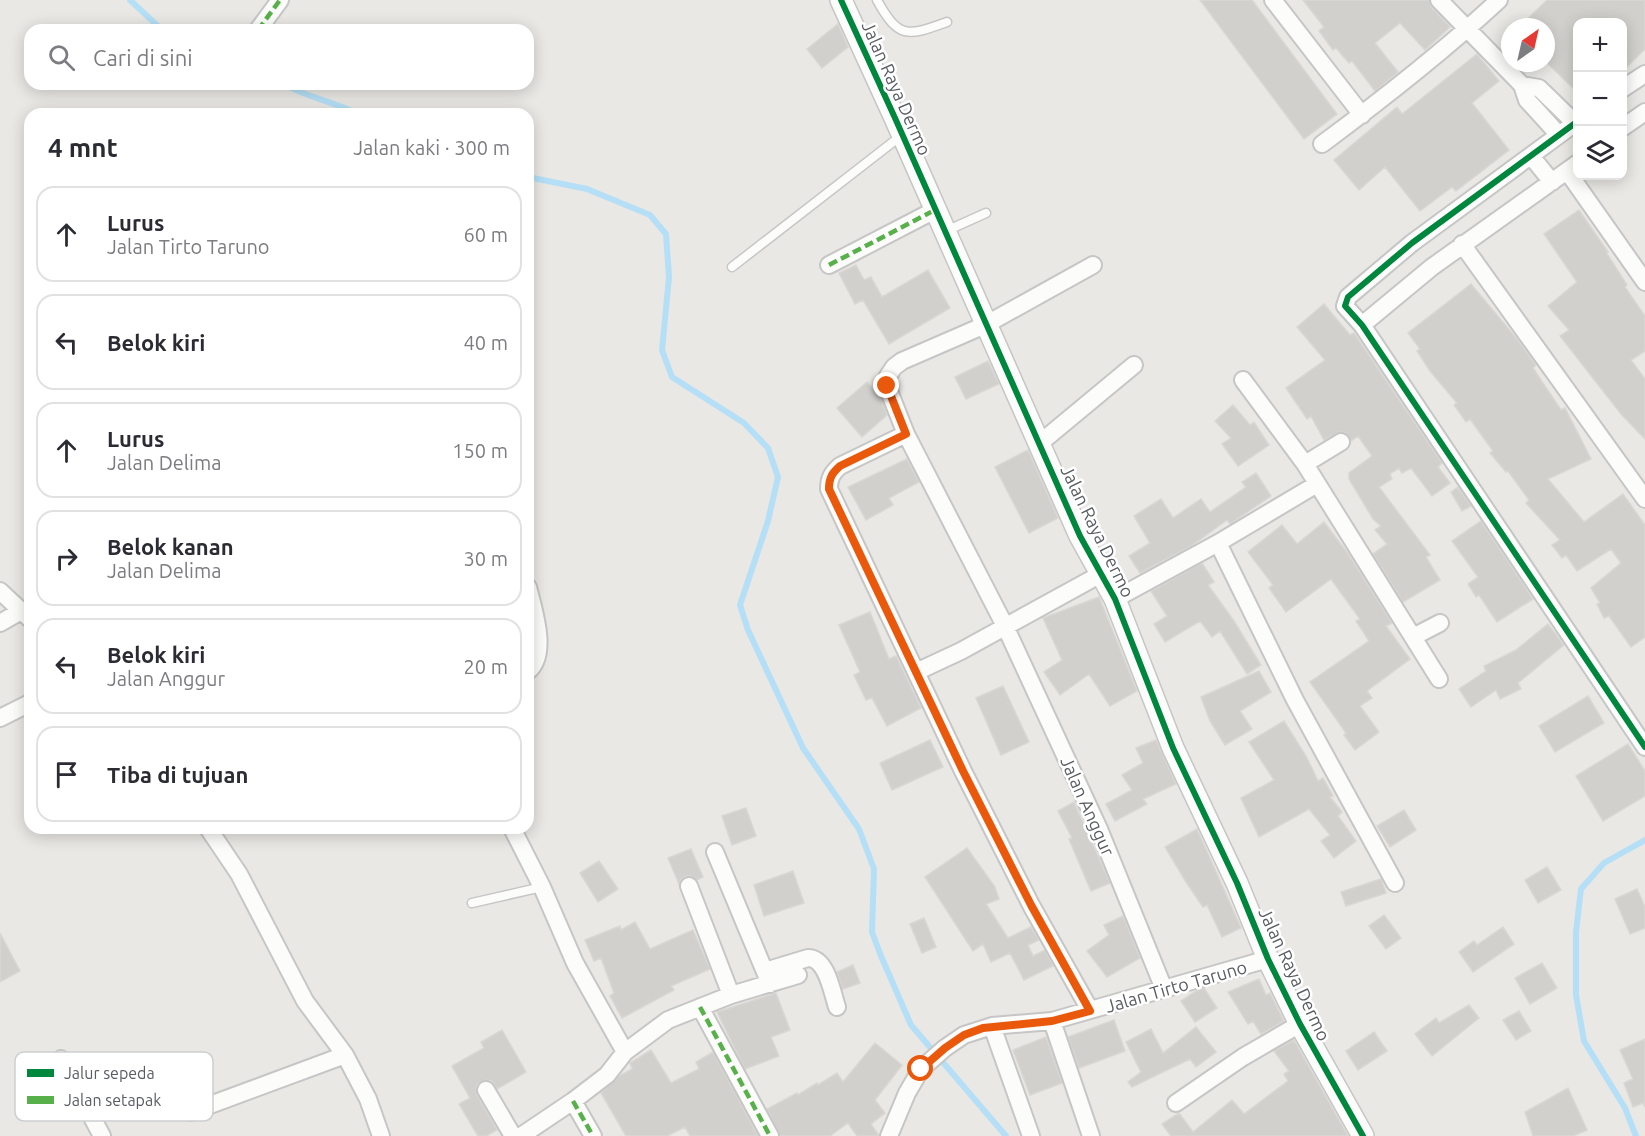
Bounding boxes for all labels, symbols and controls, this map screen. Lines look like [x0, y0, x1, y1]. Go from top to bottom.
street label: Jalan Raya Dermo [858, 18, 936, 158]
north arrow [1501, 18, 1555, 72]
map controls [1573, 18, 1627, 180]
button: + [1573, 18, 1627, 72]
search box [24, 24, 534, 90]
icon: search [45, 41, 78, 74]
text: Cari di sini [93, 45, 193, 70]
button: − [1573, 72, 1627, 126]
button: layers [1573, 126, 1627, 180]
text: 4 mnt [48, 133, 118, 162]
text: Jalan kaki · 300 m [353, 136, 510, 159]
text: Lurus [107, 210, 164, 235]
icon: ahead [50, 218, 83, 251]
text: 60 m [464, 223, 508, 246]
text: Jalan Tirto Taruno [107, 235, 270, 258]
icon: left [50, 326, 83, 359]
text: Belok kiri [107, 330, 205, 355]
text: 40 m [464, 331, 508, 354]
route end [873, 372, 899, 398]
text: Lurus [107, 426, 164, 451]
icon: ahead [50, 434, 83, 467]
text: 150 m [452, 439, 508, 462]
text: Jalan Delima [107, 451, 221, 474]
street label: Jalan Raya Dermo [1057, 462, 1139, 600]
text: Belok kanan [107, 534, 234, 559]
icon: right [50, 542, 83, 575]
text: 30 m [464, 547, 508, 570]
text: Jalan Delima [107, 559, 221, 582]
text: Belok kiri [107, 642, 205, 667]
icon: left [50, 650, 83, 683]
text: 20 m [464, 655, 508, 678]
text: Jalan Anggur [107, 667, 225, 690]
street label: Jalan Anggur [1057, 753, 1119, 859]
icon: arrive [50, 758, 83, 791]
text: Tiba di tujuan [107, 762, 248, 787]
street label: Jalan Raya Dermo [1255, 904, 1335, 1044]
street label: Jalan Tirto Taruno [1103, 956, 1249, 1016]
legend [15, 1052, 213, 1121]
route start [907, 1055, 933, 1081]
text: Jalur sepeda [64, 1064, 155, 1082]
text: Jalan setapak [64, 1091, 161, 1109]

